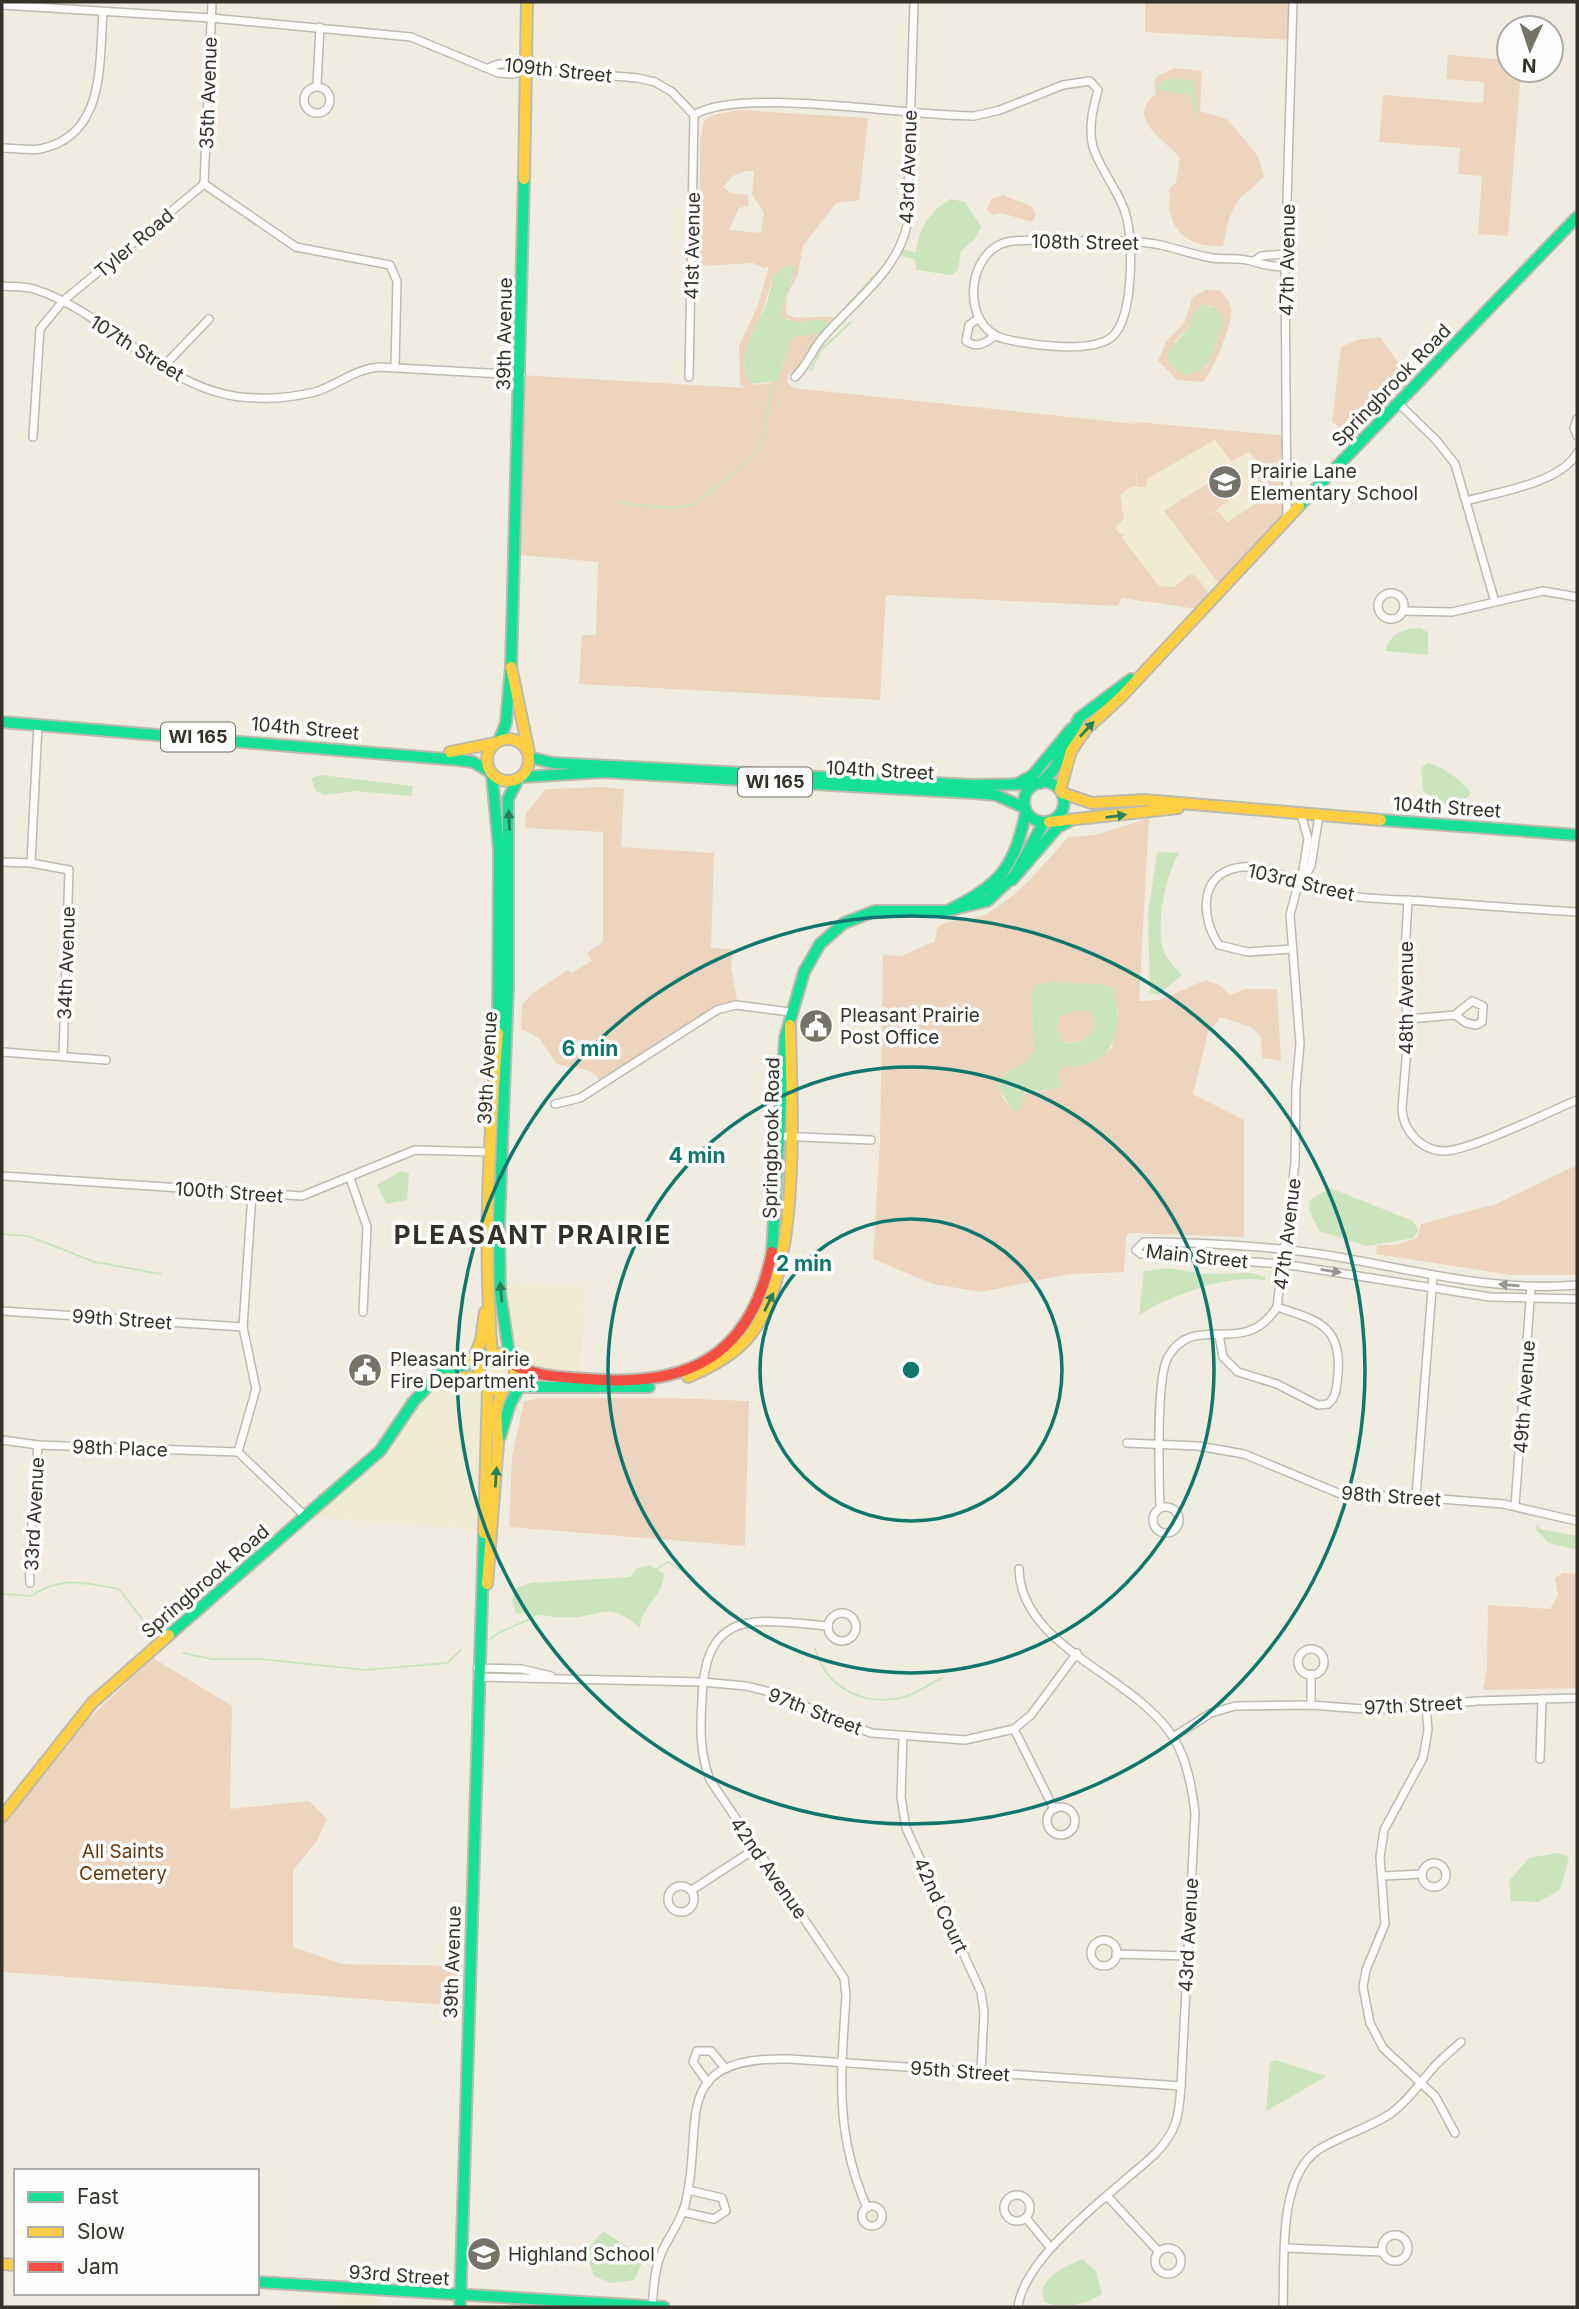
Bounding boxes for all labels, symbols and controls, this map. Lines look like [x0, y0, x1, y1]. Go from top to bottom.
north arrow [1495, 14, 1565, 84]
street label: 35th Avenue [195, 36, 222, 150]
street label: 109th Street [503, 53, 613, 88]
text: N [1521, 54, 1537, 77]
street label: 43rd Avenue [895, 109, 922, 225]
street label: 41st Avenue [680, 192, 705, 300]
street label: Tyler Road [90, 204, 178, 283]
street label: 47th Avenue [1275, 204, 1300, 316]
street label: 108th Street [1031, 230, 1139, 255]
street label: 39th Avenue [492, 277, 517, 391]
street label: 107th Street [85, 310, 188, 386]
street label: Springbrook Road [1327, 319, 1456, 451]
place label: Prairie Lane Elementary School [1250, 460, 1418, 505]
school or university icon: Prairie Lane Elementary School [1206, 463, 1244, 501]
street label: 104th Street [250, 712, 360, 745]
one-way arrow [1079, 720, 1095, 738]
road number: WI 165 [161, 722, 235, 752]
street label: 104th Street [825, 756, 935, 785]
road number: WI 165 [738, 768, 812, 796]
street label: 104th Street [1392, 792, 1502, 823]
one-way arrow [504, 809, 515, 831]
one-way arrow [1106, 810, 1128, 821]
street label: 103rd Street [1245, 859, 1357, 906]
street label: 34th Avenue [53, 906, 80, 1020]
street label: 48th Avenue [1395, 941, 1418, 1055]
place label: Pleasant Prairie Post Office [840, 1004, 980, 1049]
public building icon: Pleasant Prairie Post Office [797, 1007, 835, 1045]
street label: 39th Avenue [473, 1011, 502, 1125]
text: 6 min [562, 1036, 618, 1061]
street label: Springbrook Road [759, 1057, 784, 1219]
text: 4 min [668, 1143, 726, 1168]
street label: 100th Street [174, 1177, 284, 1208]
street label: 47th Avenue [1269, 1177, 1306, 1291]
district label: PLEASANT PRAIRIE [394, 1219, 672, 1250]
street label: Main Street [1145, 1240, 1249, 1273]
text: 2 min [776, 1251, 832, 1276]
one-way arrow [1320, 1266, 1342, 1277]
one-way arrow [1498, 1279, 1520, 1290]
one-way arrow [495, 1281, 506, 1303]
one-way arrow [764, 1292, 775, 1312]
street label: 99th Street [71, 1305, 173, 1334]
street label: 49th Avenue [1509, 1339, 1540, 1455]
place label: Pleasant Prairie Fire Department [390, 1348, 535, 1393]
public building icon: Pleasant Prairie Fire Department [346, 1351, 384, 1389]
centre of rings [899, 1358, 923, 1382]
street label: 98th Place [72, 1435, 168, 1462]
street label: 33rd Avenue [20, 1456, 49, 1572]
one-way arrow [491, 1466, 502, 1488]
street label: 98th Street [1340, 1482, 1442, 1511]
street label: Springbrook Road [137, 1520, 274, 1643]
street label: 97th Street [765, 1683, 865, 1740]
street label: 97th Street [1363, 1691, 1463, 1720]
street label: 42nd Avenue [725, 1813, 812, 1924]
park label: All Saints Cemetery [79, 1840, 167, 1885]
street label: 42nd Court [909, 1854, 973, 1956]
street label: 43rd Avenue [1174, 1877, 1203, 1993]
street label: 39th Avenue [439, 1905, 466, 2019]
street label: 95th Street [909, 2057, 1011, 2086]
legend [14, 2169, 259, 2295]
text: Fast [77, 2184, 119, 2209]
text: Slow [77, 2219, 125, 2244]
school or university icon: Highland School [465, 2235, 503, 2273]
place label: Highland School [508, 2243, 655, 2266]
text: Jam [77, 2254, 119, 2279]
street label: 93rd Street [348, 2261, 450, 2290]

